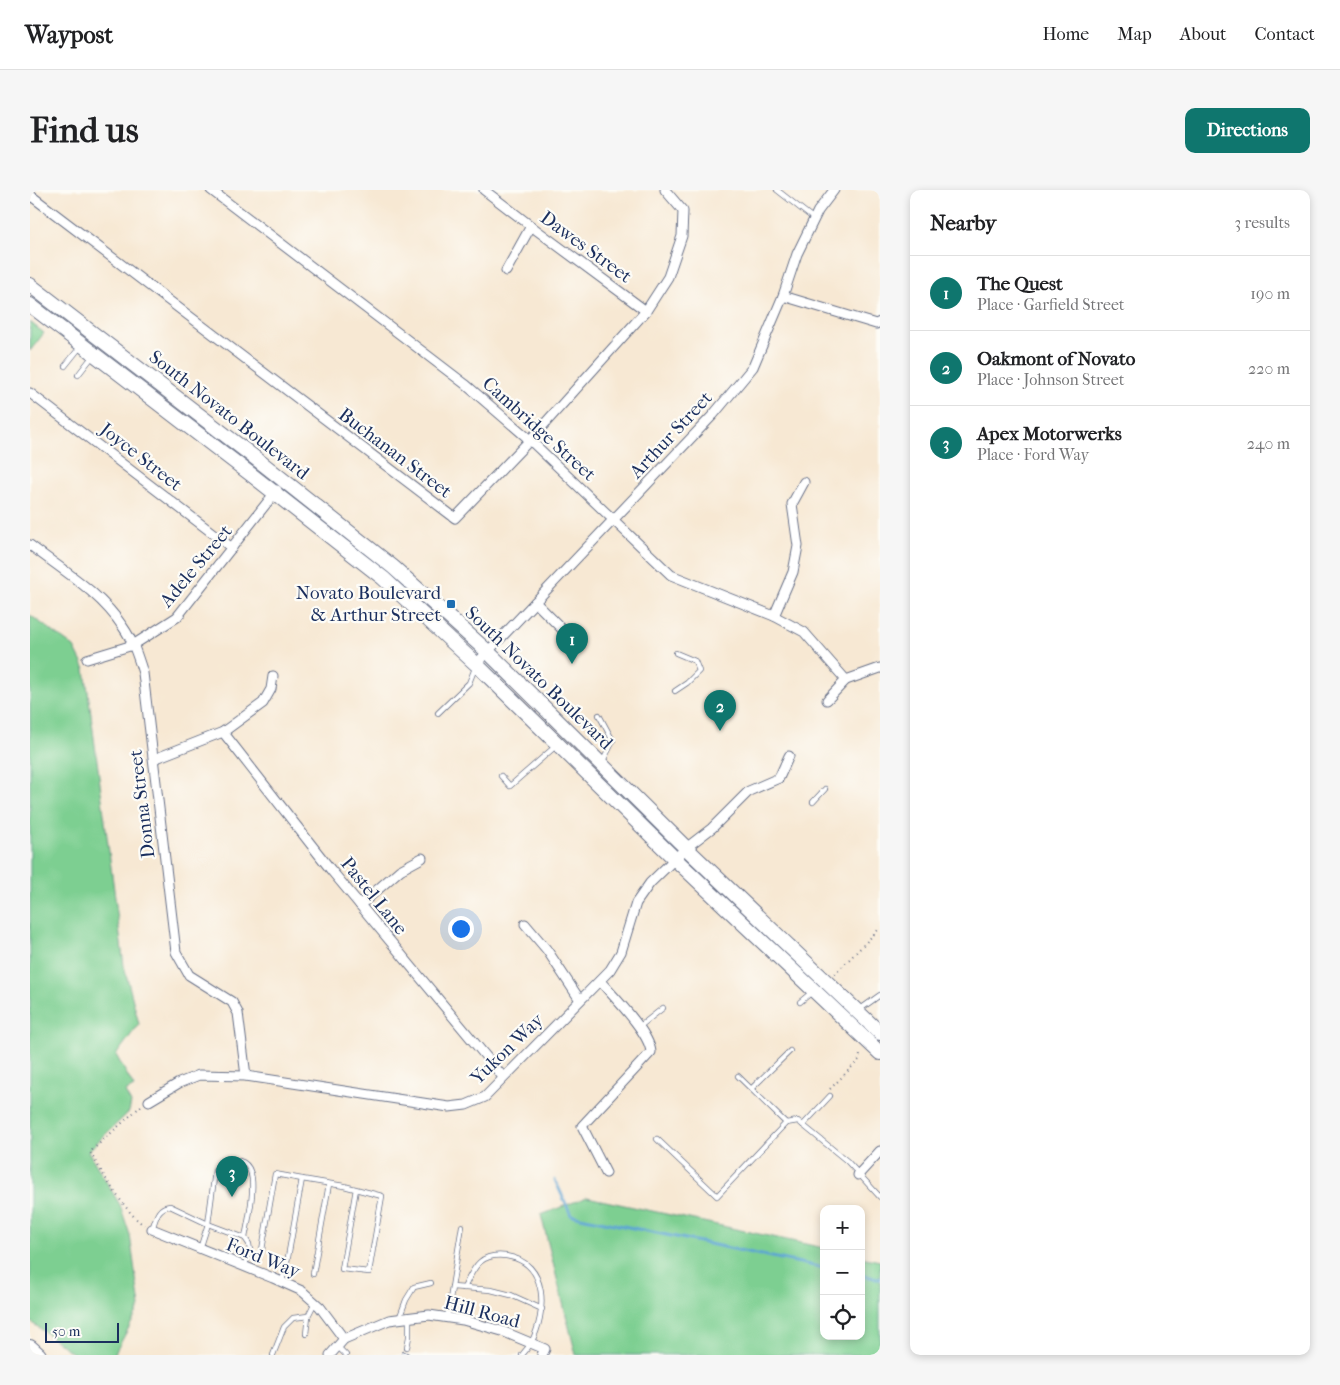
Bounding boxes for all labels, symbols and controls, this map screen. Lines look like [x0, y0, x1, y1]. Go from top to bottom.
text: Waypost [25, 21, 113, 49]
text: Home [1042, 24, 1089, 45]
text: Map [1117, 24, 1152, 45]
text: About [1180, 24, 1226, 45]
text: Contact [1254, 24, 1315, 45]
button: Directions [1185, 108, 1310, 153]
text: Find us [30, 110, 139, 151]
street label: Dawes Street [536, 207, 636, 288]
text: Nearby [930, 211, 996, 235]
text: 3 results [1234, 213, 1290, 232]
text: The Quest [977, 273, 1063, 295]
text: 1 [943, 284, 949, 303]
text: 190 m [1250, 284, 1290, 303]
text: Place · Garfield Street [977, 295, 1125, 314]
street label: South Novato Boulevard [145, 346, 314, 485]
text: Oakmont of Novato [977, 348, 1135, 370]
text: 2 [942, 359, 950, 378]
text: 220 m [1248, 359, 1290, 378]
text: Place · Johnson Street [977, 370, 1124, 389]
street label: Cambridge Street [478, 372, 600, 486]
street label: Arthur Street [625, 387, 717, 484]
street label: Buchanan Street [334, 403, 456, 503]
street label: Joyce Street [94, 417, 186, 496]
text: Apex Motorwerks [977, 423, 1122, 445]
text: 3 [943, 434, 949, 453]
text: 240 m [1247, 434, 1290, 453]
text: Place · Ford Way [977, 445, 1089, 464]
street label: Adele Street [155, 520, 237, 612]
place label: Novato Boulevard & Arthur Street [296, 582, 442, 626]
marker: Novato Boulevard & Arthur Street [445, 598, 457, 610]
street label: South Novato Boulevard [461, 602, 618, 755]
pin: 1 [556, 623, 588, 664]
pin: 2 [704, 690, 736, 731]
street label: Donna Street [124, 748, 160, 859]
street label: Pastel Lane [336, 853, 412, 939]
your location [448, 916, 474, 942]
street label: Yukon Way [465, 1008, 549, 1090]
pin: 3 [216, 1156, 248, 1197]
map controls [820, 1205, 865, 1340]
button: + [820, 1205, 865, 1250]
street label: Ford Way [223, 1233, 304, 1283]
button: − [820, 1250, 865, 1295]
street label: Hill Road [442, 1291, 523, 1333]
button: locate [820, 1295, 865, 1340]
scale bar [45, 1320, 119, 1343]
text: 50 m [52, 1323, 80, 1340]

